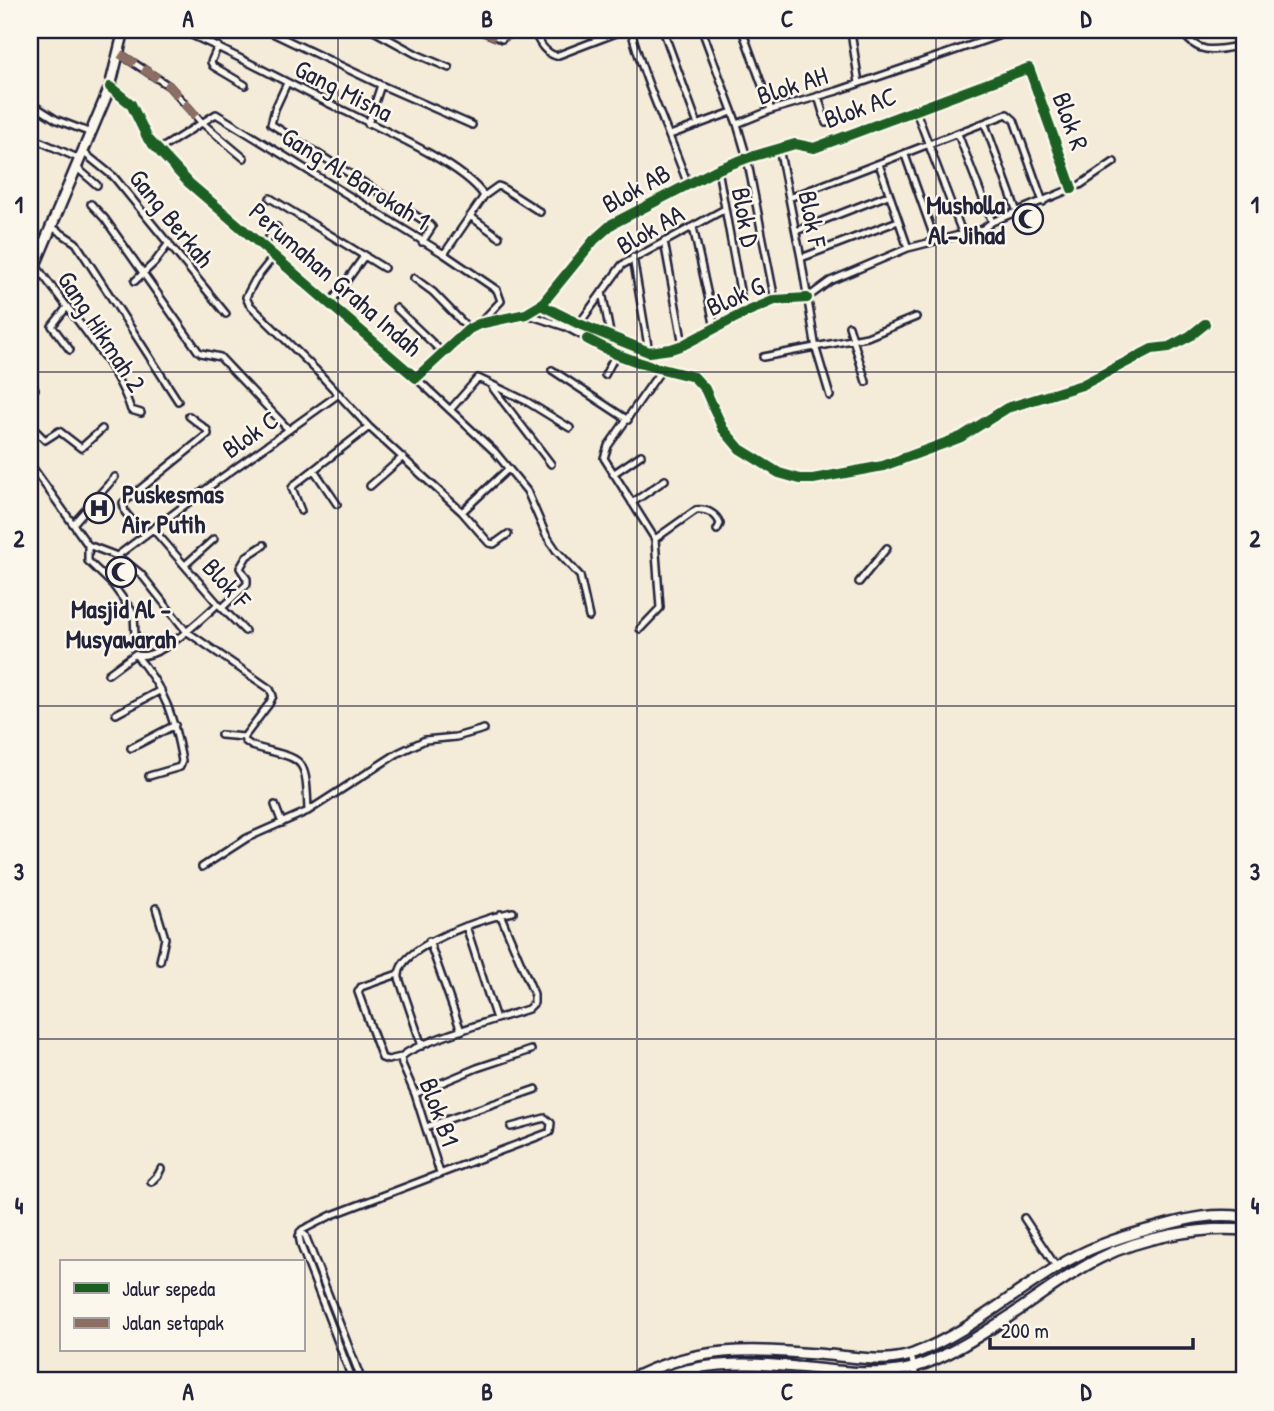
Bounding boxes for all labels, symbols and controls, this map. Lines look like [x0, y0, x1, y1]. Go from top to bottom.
text: A [182, 3, 194, 34]
text: B [481, 3, 493, 34]
text: C [781, 3, 793, 34]
text: D [1081, 3, 1093, 34]
street label: Gang Misna [289, 51, 399, 129]
street label: Blok AH [752, 57, 832, 113]
street label: Blok AC [819, 78, 901, 136]
street label: Blok R [1044, 87, 1098, 155]
street label: Gang Al Barokah 1 [275, 118, 437, 238]
street label: Blok AB [595, 155, 677, 221]
street label: Gang Berkah [121, 161, 223, 275]
street label: Blok D [724, 185, 769, 250]
place label: Musholla Al-Jihad [926, 187, 1006, 252]
street label: Blok F [790, 188, 836, 252]
text: 1 [15, 189, 23, 220]
text: 1 [1251, 189, 1259, 220]
street label: Perumahan Graha Indah [242, 194, 430, 364]
street label: Blok AA [610, 196, 691, 262]
mosque icon: Musholla Al-Jihad [1011, 202, 1045, 236]
street label: Gang Hikmah 2 [50, 264, 154, 398]
street label: Blok G [701, 268, 770, 324]
street label: Blok C [215, 402, 285, 466]
place label: Puskesmas Air Putih [122, 476, 224, 541]
hospital icon: Puskesmas Air Putih [82, 491, 116, 525]
text: 2 [14, 523, 25, 554]
text: 2 [1250, 523, 1261, 554]
street label: Blok F [195, 550, 260, 617]
mosque icon: Masjid Al - Musyawarah [104, 555, 138, 589]
place label: Masjid Al - Musyawarah [66, 591, 176, 657]
text: 3 [14, 856, 24, 887]
text: 3 [1250, 856, 1260, 887]
street label: Blok B1 [412, 1073, 468, 1151]
text: 4 [15, 1190, 24, 1221]
text: 4 [1251, 1190, 1260, 1221]
legend [60, 1260, 304, 1352]
text: Jalur sepeda [122, 1274, 215, 1303]
scale bar [990, 1306, 1194, 1350]
text: Jalan setapak [122, 1308, 224, 1337]
text: 200 m [1001, 1316, 1049, 1345]
text: A [182, 1376, 194, 1407]
text: B [481, 1376, 493, 1407]
text: C [781, 1376, 793, 1407]
text: D [1081, 1376, 1093, 1407]

